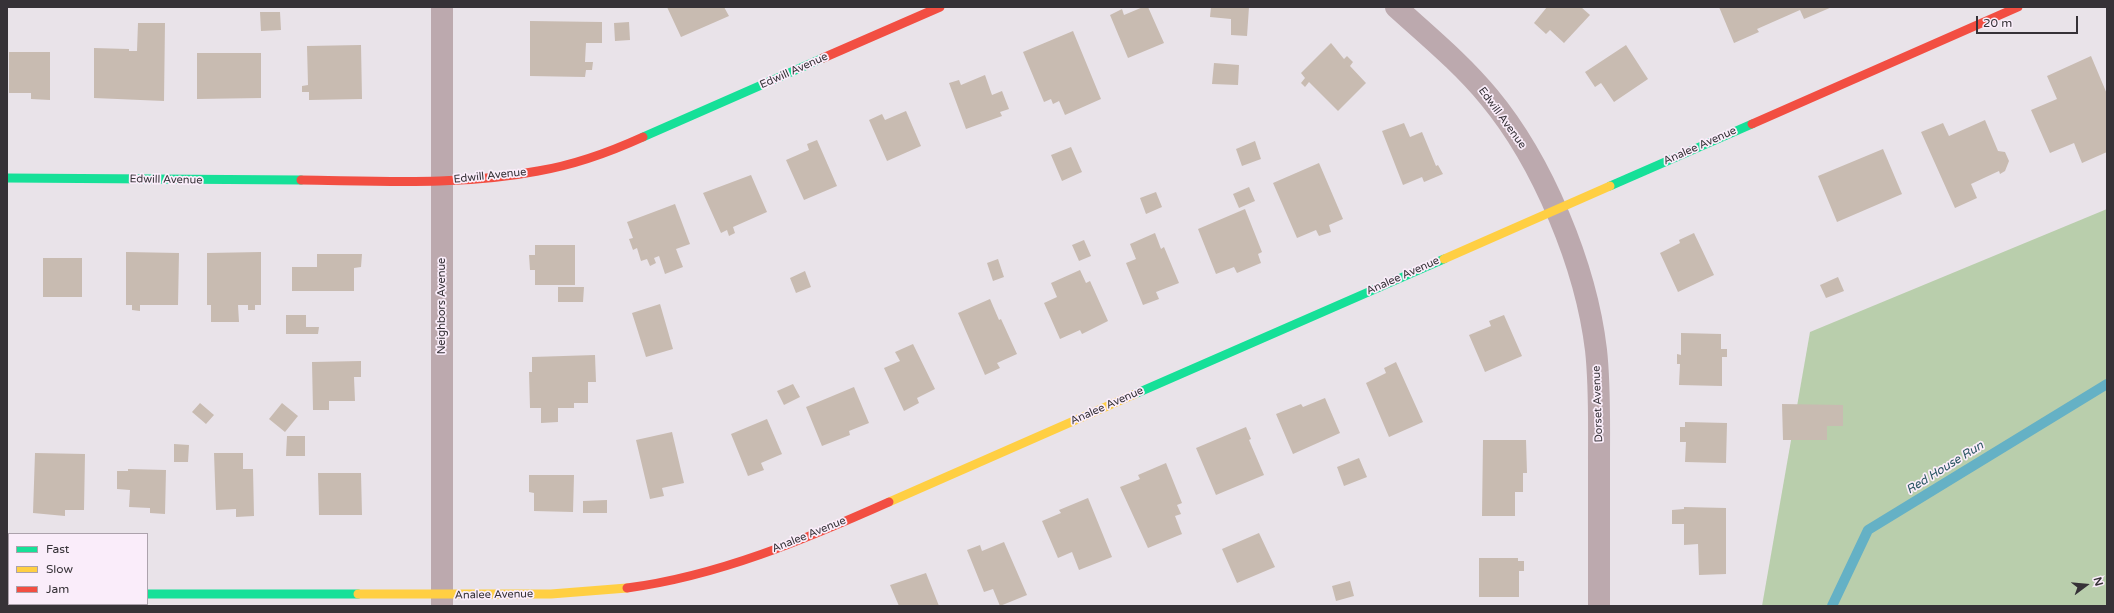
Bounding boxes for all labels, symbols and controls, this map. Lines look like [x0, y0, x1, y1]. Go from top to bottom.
scale bar [1978, 8, 2080, 34]
text: 20 m [1983, 16, 2012, 30]
street label: Edwill Avenue [758, 50, 830, 92]
street label: Edwill Avenue [1475, 85, 1529, 151]
street label: Analee Avenue [1661, 124, 1739, 168]
street label: Edwill Avenue [453, 166, 527, 186]
street label: Edwill Avenue [129, 173, 203, 187]
street label: Analee Avenue [1364, 254, 1442, 298]
street label: Neighbors Avenue [435, 258, 449, 354]
street label: Dorset Avenue [1590, 365, 1606, 443]
street label: Analee Avenue [1068, 384, 1146, 428]
water label: Red House Run [1904, 438, 1986, 498]
street label: Analee Avenue [770, 514, 848, 556]
legend [8, 533, 148, 605]
text: Fast [46, 542, 69, 556]
text: Slow [46, 562, 73, 576]
north arrow [2066, 565, 2106, 605]
text: N [2091, 576, 2105, 588]
text: Jam [46, 582, 69, 596]
street label: Analee Avenue [455, 588, 533, 602]

